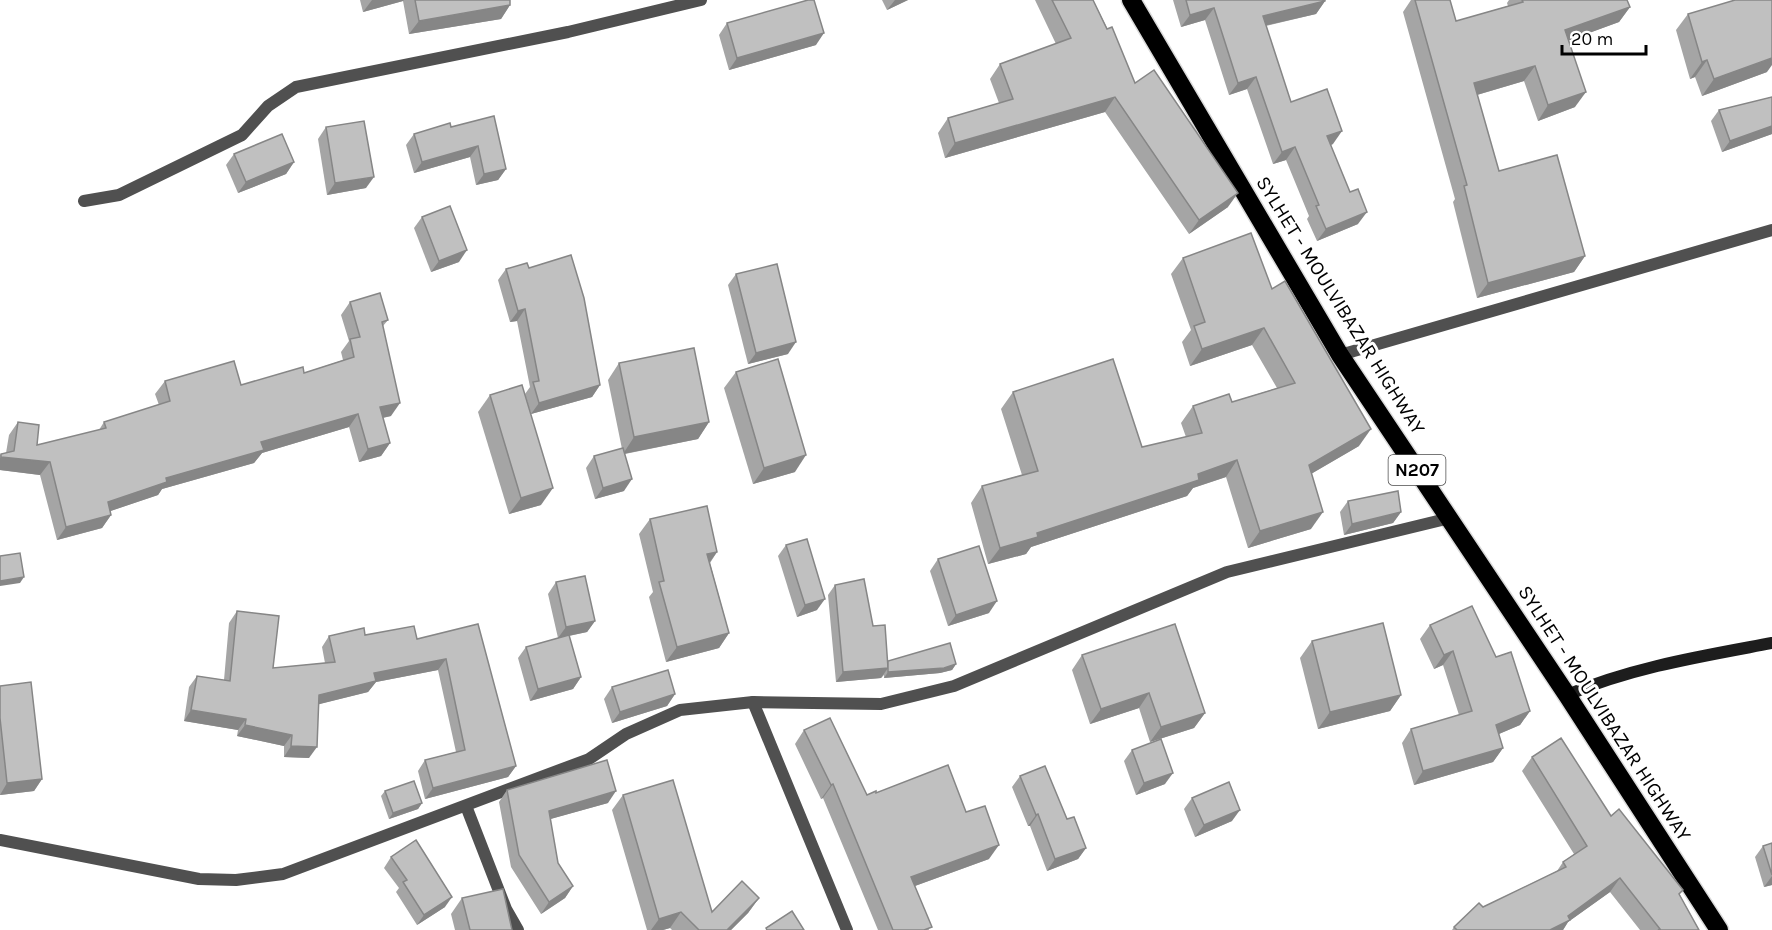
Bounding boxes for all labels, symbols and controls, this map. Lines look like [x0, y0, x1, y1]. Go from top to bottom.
scale bar [1562, 18, 1646, 56]
text: 20 m [1571, 28, 1613, 50]
street label: SYLHET - MOULVIBAZAR HIGHWAY [1251, 172, 1430, 439]
road number: N207 [1388, 455, 1446, 485]
street label: SYLHET - MOULVIBAZAR HIGHWAY [1513, 581, 1696, 845]

